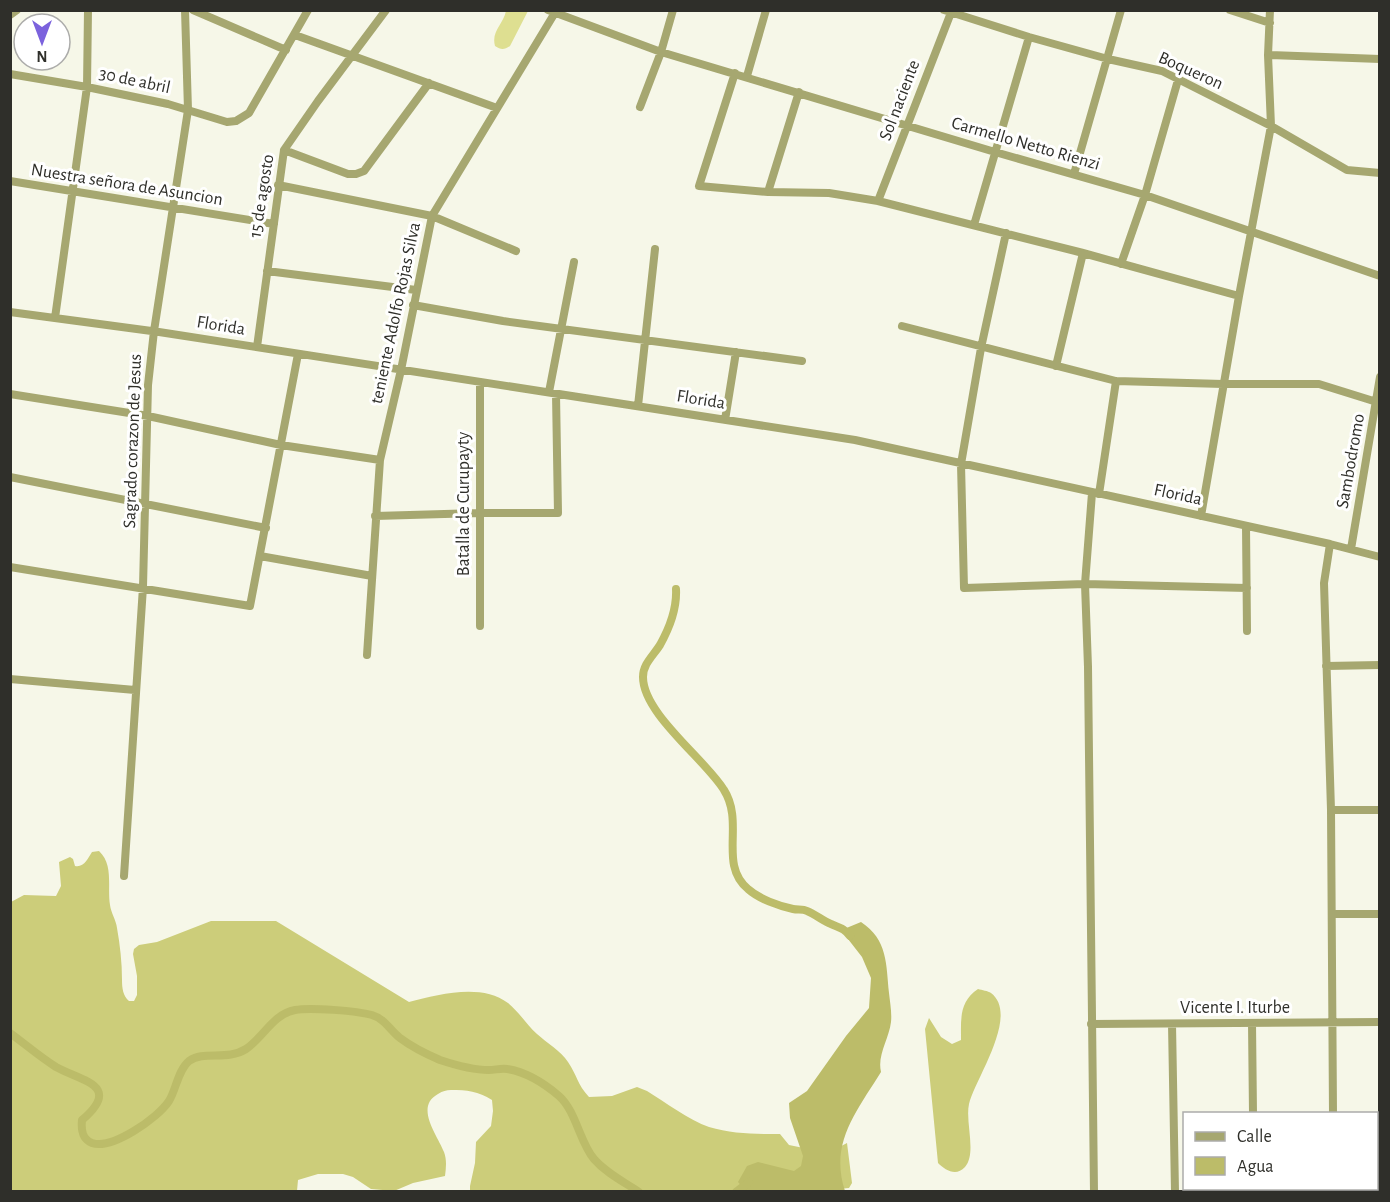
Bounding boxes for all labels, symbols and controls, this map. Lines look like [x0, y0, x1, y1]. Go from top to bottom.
north arrow [12, 12, 72, 72]
text: N [36, 48, 48, 64]
street label: Boqueron [1156, 49, 1226, 93]
street label: Sol naciente [876, 58, 924, 143]
street label: 30 de abril [97, 65, 172, 97]
street label: Carmello Netto Rienzi [949, 114, 1102, 174]
street label: 15 de agosto [247, 153, 277, 239]
street label: Nuestra señora de Asuncion [30, 161, 224, 209]
street label: teniente Adolfo Rojas Silva [368, 221, 424, 406]
street label: Florida [195, 313, 246, 339]
street label: Sagrado corazon de Jesus [121, 354, 145, 529]
street label: Florida [675, 387, 726, 413]
street label: Sambodromo [1334, 412, 1368, 510]
street label: Batalla de Curupayty [455, 432, 473, 576]
street label: Florida [1152, 481, 1203, 509]
street label: Vicente I. Iturbe [1180, 999, 1290, 1017]
legend [1183, 1112, 1378, 1190]
text: Calle [1237, 1128, 1272, 1146]
text: Agua [1237, 1158, 1274, 1176]

